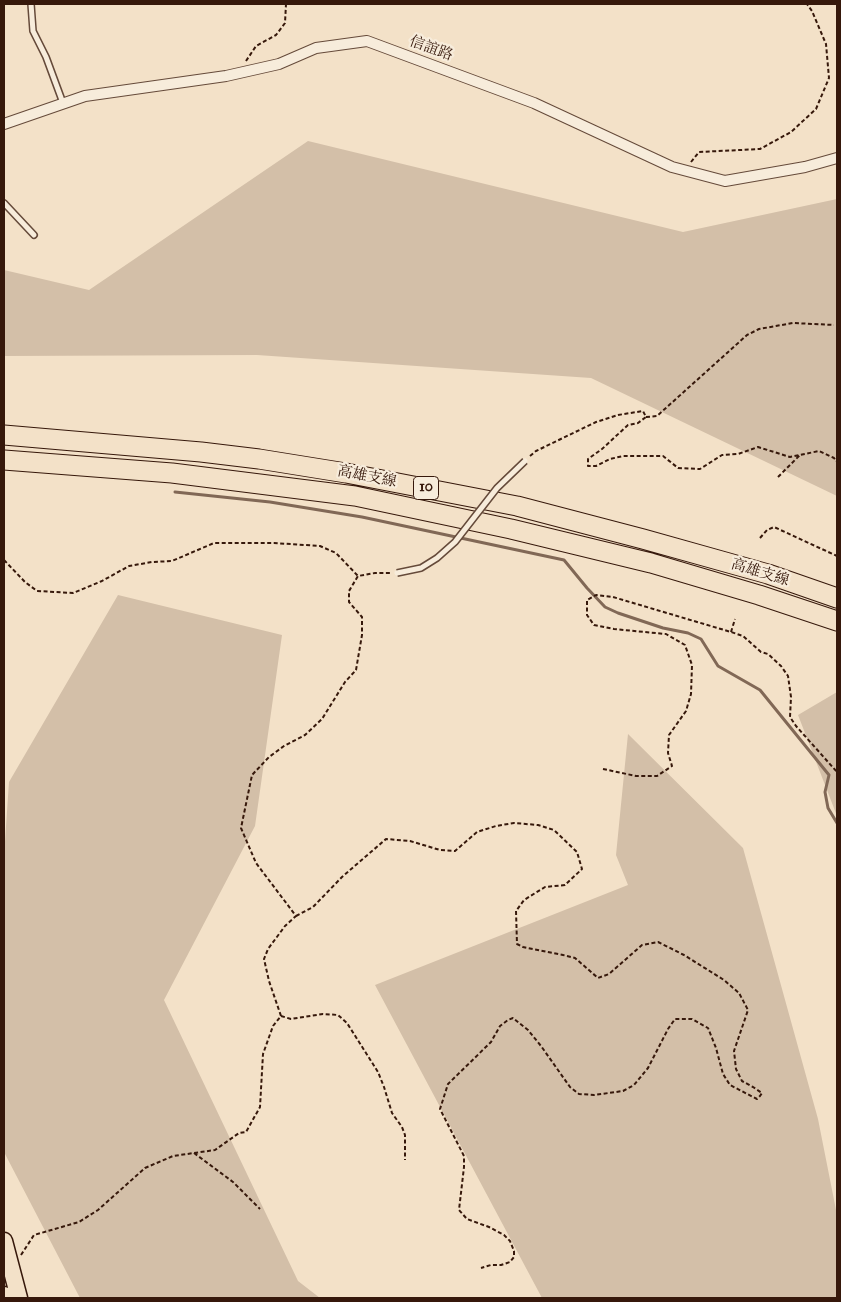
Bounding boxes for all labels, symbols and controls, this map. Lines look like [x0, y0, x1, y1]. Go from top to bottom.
street label: 信誼路 [407, 33, 455, 65]
street label: 高雄支線 [336, 462, 398, 492]
road number: 10 [414, 476, 438, 499]
street label: 高雄支線 [729, 556, 791, 590]

